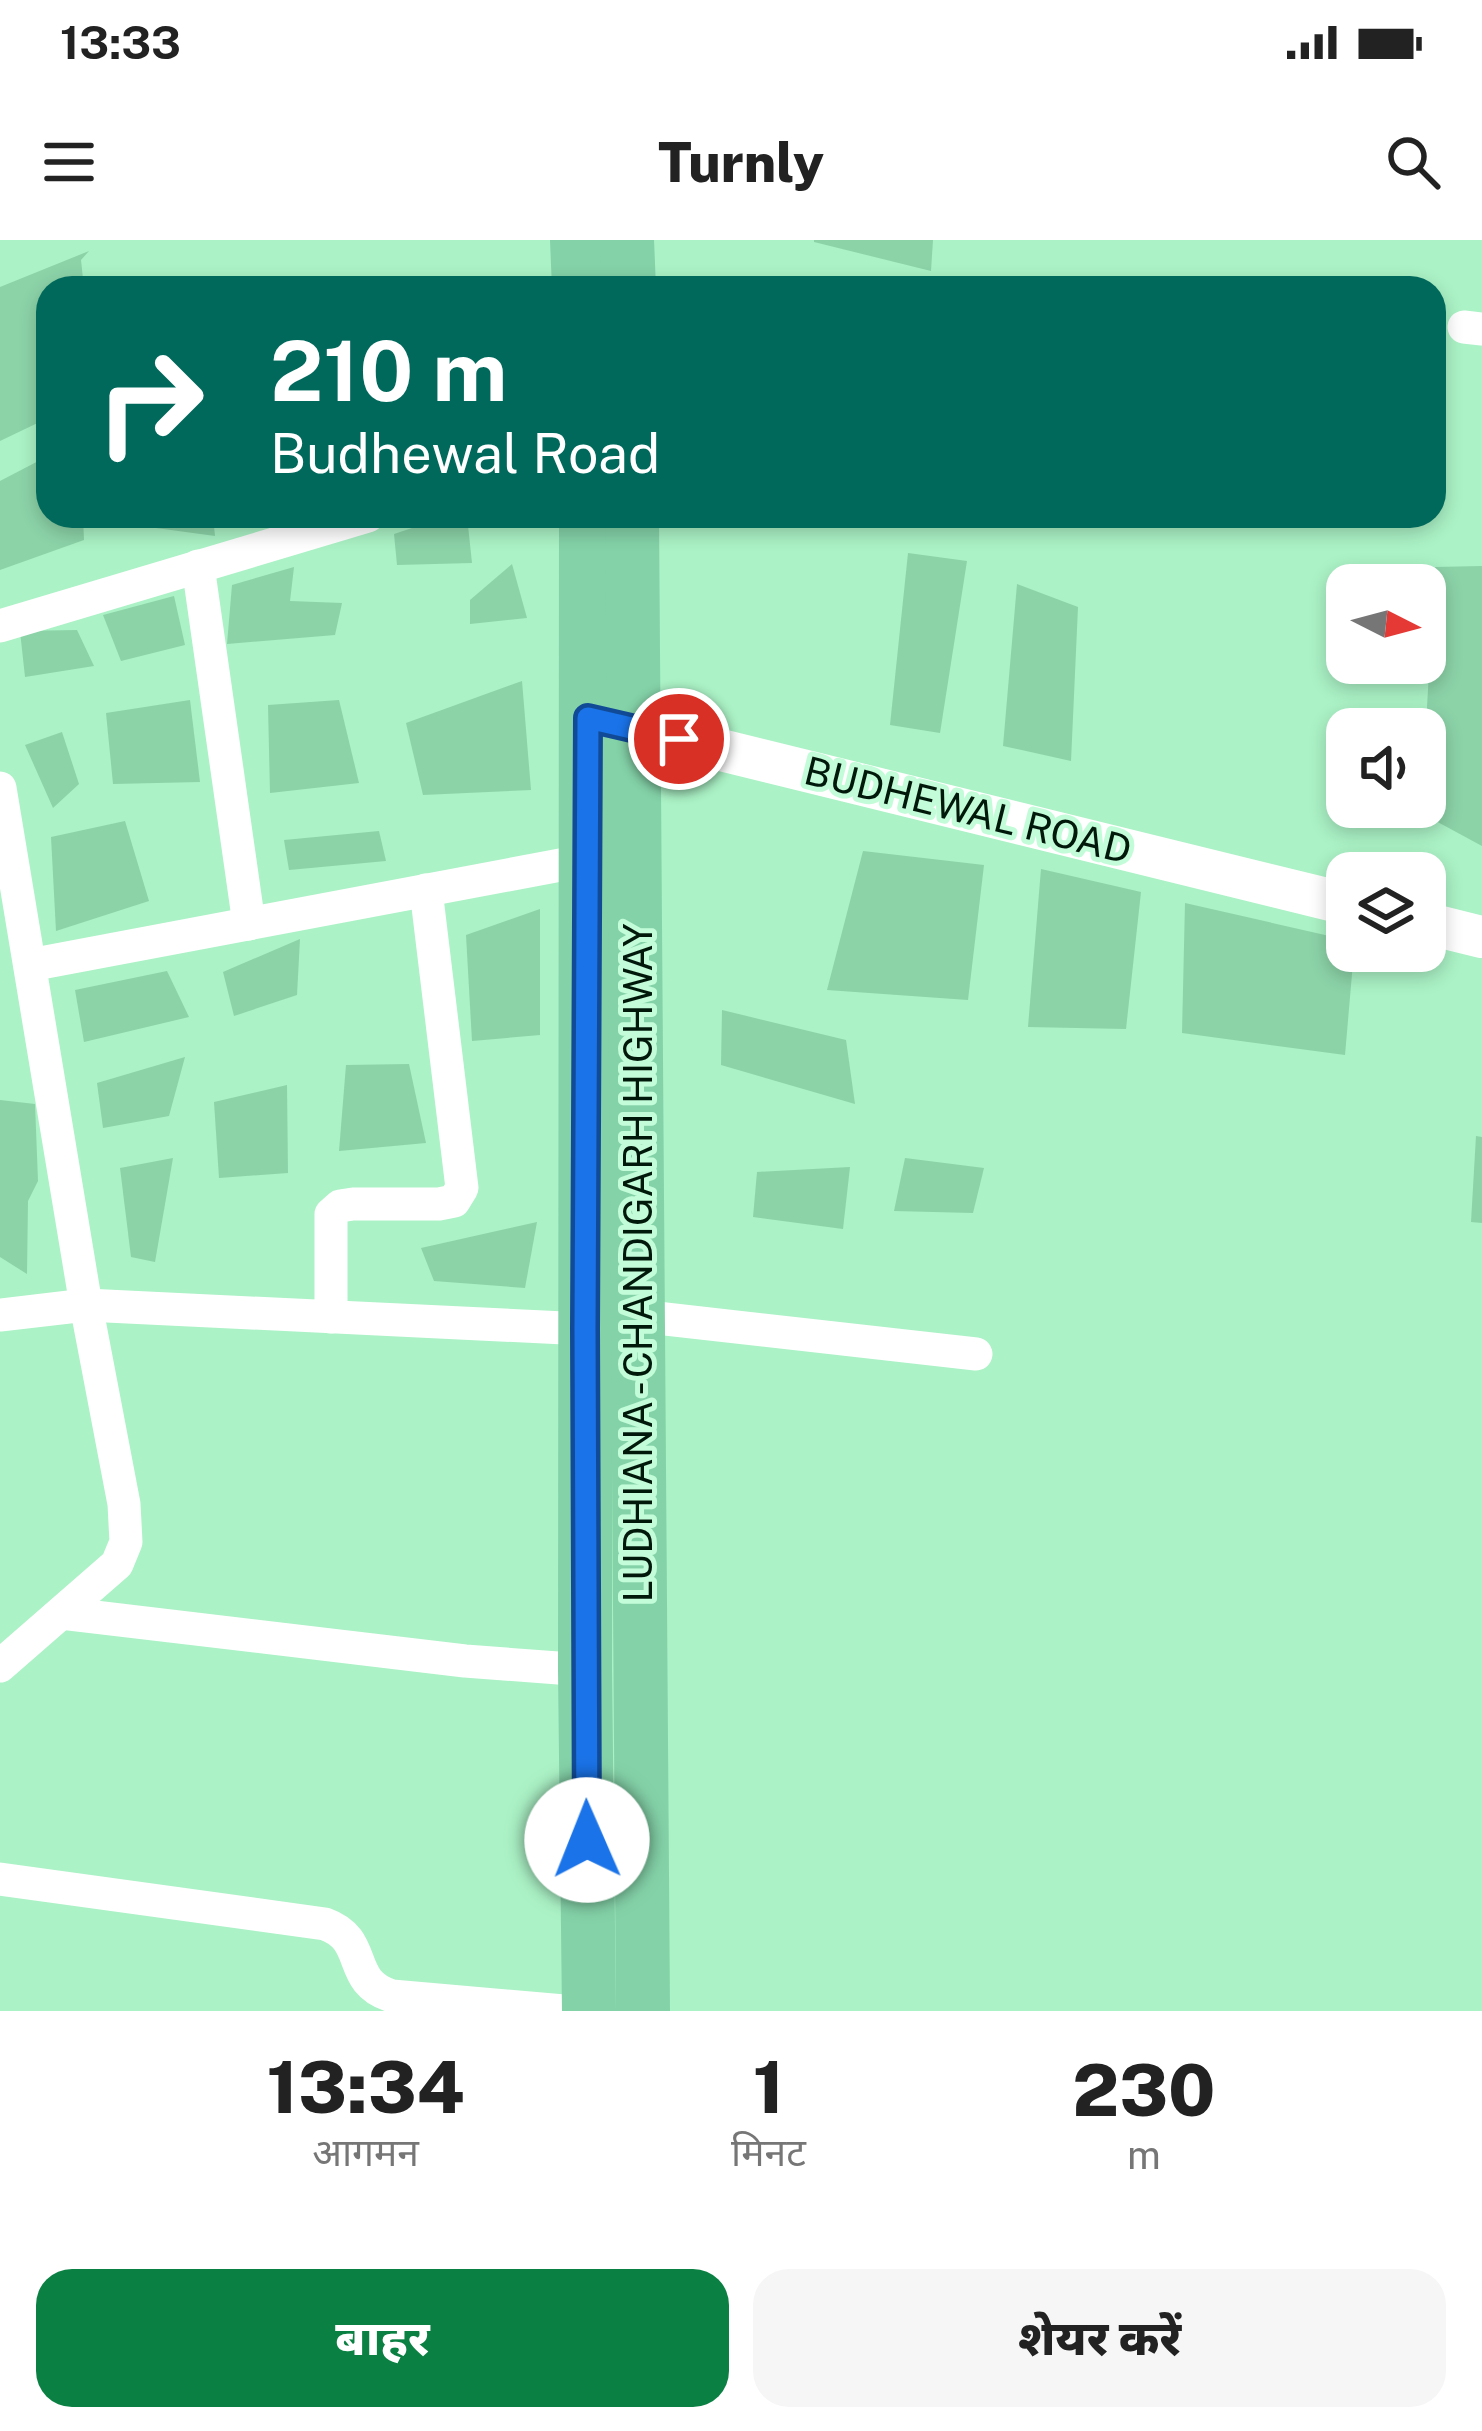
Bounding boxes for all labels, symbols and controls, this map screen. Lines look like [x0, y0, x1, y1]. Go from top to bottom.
text: 13:33 [60, 16, 181, 69]
icon: menu [36, 129, 102, 195]
icon: search [1380, 129, 1446, 195]
text: Turnly [658, 131, 824, 194]
text: 210 m [270, 321, 508, 420]
icon: right [72, 324, 228, 480]
text: Budhewal Road [270, 422, 660, 485]
north arrow [1326, 564, 1446, 684]
map controls [1326, 564, 1446, 972]
pin [628, 688, 730, 790]
icon: arrive [646, 706, 712, 772]
button: sound [1326, 708, 1446, 828]
street label: BUDHEWAL ROAD [800, 747, 1136, 873]
button: layers [1326, 852, 1446, 972]
street label: LUDHIANA - CHANDIGARH HIGHWAY [615, 923, 661, 1603]
position arrow [524, 1777, 650, 1903]
text: 13:34 [266, 2045, 465, 2129]
text: 1 [753, 2045, 784, 2129]
text: 230 [1072, 2048, 1216, 2132]
text: आगमन [312, 2129, 419, 2175]
text: मिनट [731, 2129, 806, 2175]
text: m [1127, 2132, 1161, 2178]
button: बाहर [36, 2269, 729, 2407]
button: शेयर करें [753, 2269, 1446, 2407]

